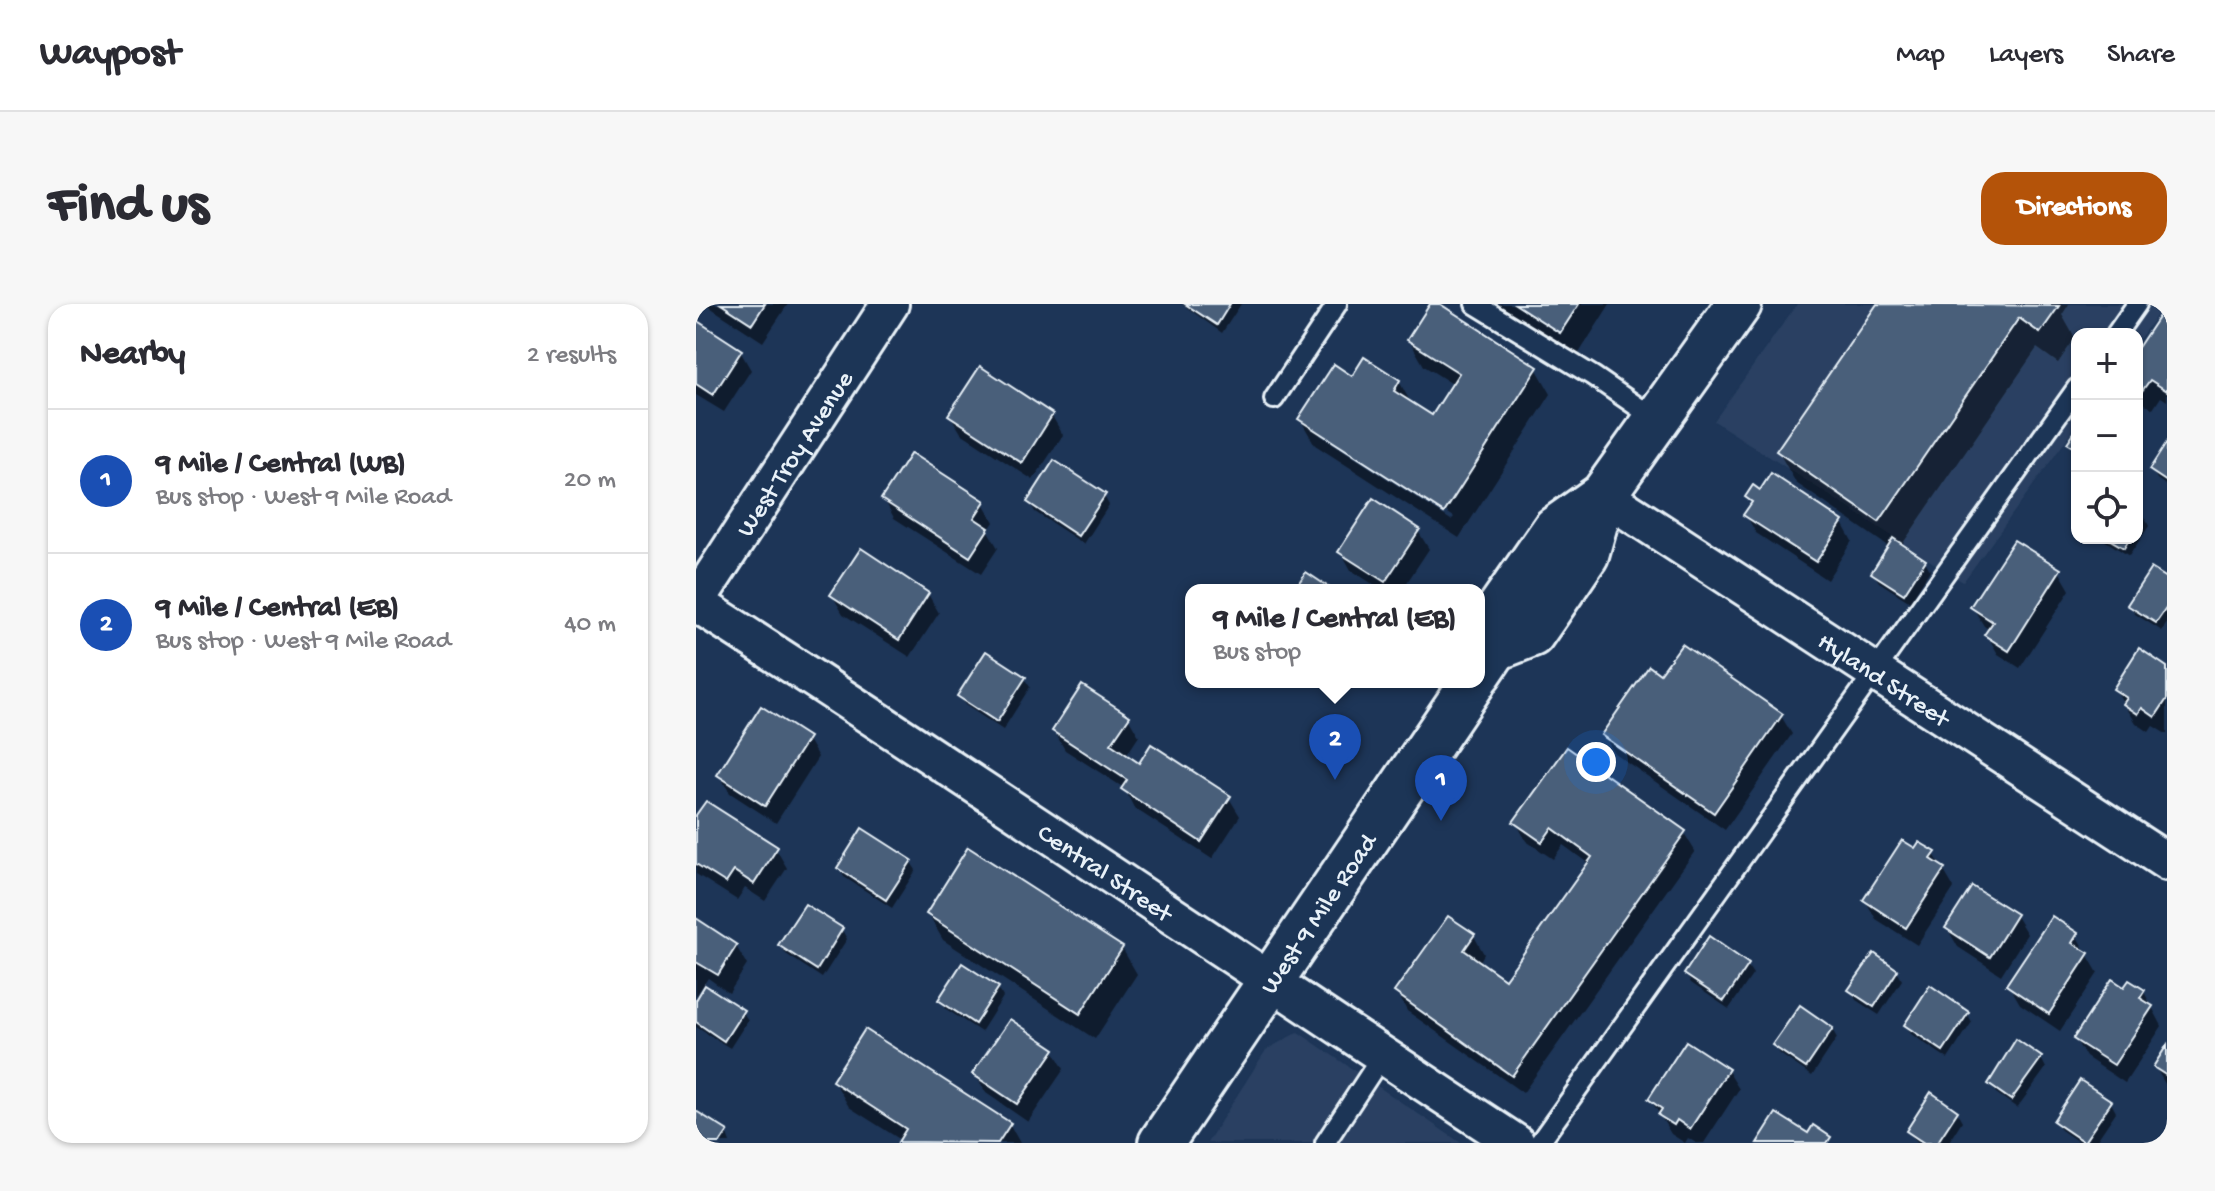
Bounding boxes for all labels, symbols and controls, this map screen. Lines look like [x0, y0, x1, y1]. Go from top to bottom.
text: Waypost [40, 33, 180, 77]
text: Map [1896, 39, 1945, 72]
text: Layers [1989, 39, 2063, 72]
text: Share [2107, 39, 2175, 72]
button: Directions [1981, 172, 2167, 245]
text: Find us [48, 175, 208, 241]
map controls [2071, 328, 2143, 544]
button: + [2071, 328, 2143, 400]
text: Nearby [80, 336, 185, 376]
text: 2 results [527, 341, 616, 372]
street label: West Troy Avenue [732, 366, 863, 544]
button: − [2071, 400, 2143, 472]
text: 9 Mile / Central (WB) [156, 448, 406, 483]
text: 1 [101, 466, 111, 497]
text: 20 m [564, 466, 616, 497]
button: locate [2071, 472, 2143, 544]
text: Bus stop · West 9 Mile Road [156, 483, 451, 514]
popup [1185, 584, 1485, 688]
text: 9 Mile / Central (EB) [156, 592, 399, 627]
text: 9 Mile / Central (EB) [1213, 603, 1457, 638]
text: 2 [100, 610, 112, 641]
text: 40 m [564, 610, 616, 641]
text: Bus stop · West 9 Mile Road [156, 627, 451, 658]
street label: Hyland Street [1810, 628, 1956, 737]
text: Bus stop [1213, 638, 1301, 669]
pin: 2 [1309, 714, 1361, 780]
your location [1576, 742, 1616, 782]
pin: 1 [1415, 755, 1467, 821]
street label: Central Street [1030, 819, 1179, 932]
street label: West 9 Mile Road [1255, 828, 1387, 1001]

